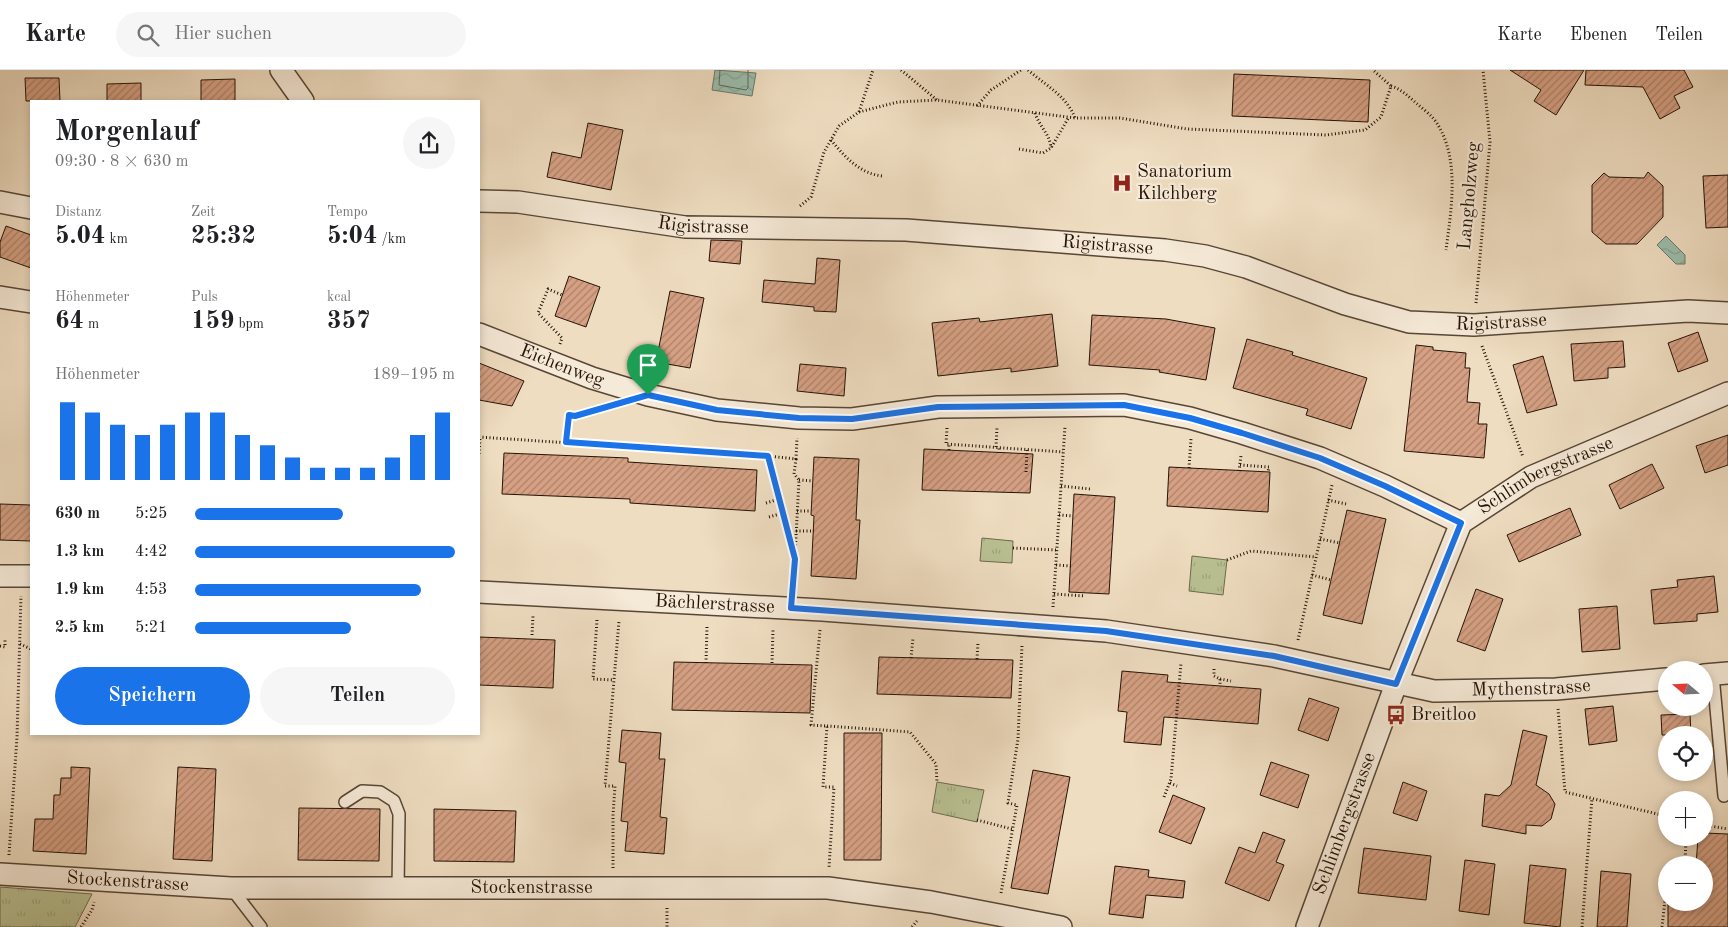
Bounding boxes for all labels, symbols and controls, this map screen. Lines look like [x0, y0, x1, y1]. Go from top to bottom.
search box [116, 12, 466, 57]
icon: search [134, 21, 162, 49]
text: Karte [25, 23, 86, 47]
text: Hier suchen [174, 25, 272, 44]
text: Karte [1497, 26, 1542, 44]
text: Ebenen [1570, 26, 1627, 44]
text: Teilen [1655, 26, 1703, 44]
button: share [403, 117, 455, 169]
text: Morgenlauf [55, 119, 199, 147]
street label: Langholzweg [1456, 140, 1484, 251]
text: 09:30 · 8 × 630 m [55, 154, 188, 170]
place label: Sanatorium Kilchberg [1137, 163, 1232, 204]
hospital icon: Sanatorium Kilchberg [1111, 172, 1133, 194]
text: Distanz [55, 205, 101, 219]
text: Zeit [191, 205, 215, 219]
text: Tempo [327, 205, 368, 219]
street label: Rigistrasse [656, 214, 749, 237]
text: 5.04 [55, 224, 106, 249]
text: 25:32 [191, 224, 256, 249]
text: 5:04 [327, 224, 378, 249]
text: km [106, 232, 128, 246]
text: /km [378, 232, 406, 246]
street label: Rigistrasse [1061, 233, 1154, 259]
text: Höhenmeter [55, 290, 129, 304]
text: Puls [191, 290, 218, 304]
text: kcal [327, 290, 351, 304]
text: 64 [55, 309, 84, 334]
text: 159 [191, 309, 235, 334]
text: 357 [327, 309, 371, 334]
street label: Rigistrasse [1455, 311, 1547, 334]
text: m [84, 317, 99, 331]
text: bpm [235, 317, 264, 331]
street label: Eichenweg [517, 341, 607, 391]
pin [627, 344, 669, 395]
icon: arrive [634, 351, 662, 379]
text: Höhenmeter [55, 367, 140, 383]
text: 189–195 m [372, 367, 455, 383]
street label: Schlimbergstrasse [1475, 433, 1616, 518]
text: 630 m [55, 506, 100, 522]
text: 5:25 [135, 506, 167, 522]
text: 1.3 km [55, 544, 104, 560]
text: 4:42 [135, 544, 167, 560]
text: 1.9 km [55, 582, 104, 598]
text: 4:53 [135, 582, 167, 598]
street label: Bächlerstrasse [654, 592, 775, 617]
text: 2.5 km [55, 620, 104, 636]
text: 5:21 [135, 620, 167, 636]
north arrow [1658, 661, 1712, 716]
map controls [1658, 661, 1713, 911]
button: Speichern [55, 667, 250, 725]
button: Teilen [260, 667, 455, 725]
street label: Mythenstrasse [1471, 676, 1592, 700]
bus stop icon: Breitloo [1385, 704, 1407, 726]
place label: Breitloo [1411, 706, 1476, 725]
button: locate [1658, 726, 1713, 781]
street label: Schlimbergstrasse [1310, 750, 1379, 897]
button: + [1658, 791, 1713, 846]
button: − [1658, 856, 1713, 911]
street label: Stockenstrasse [66, 869, 189, 895]
street label: Stockenstrasse [470, 879, 593, 898]

